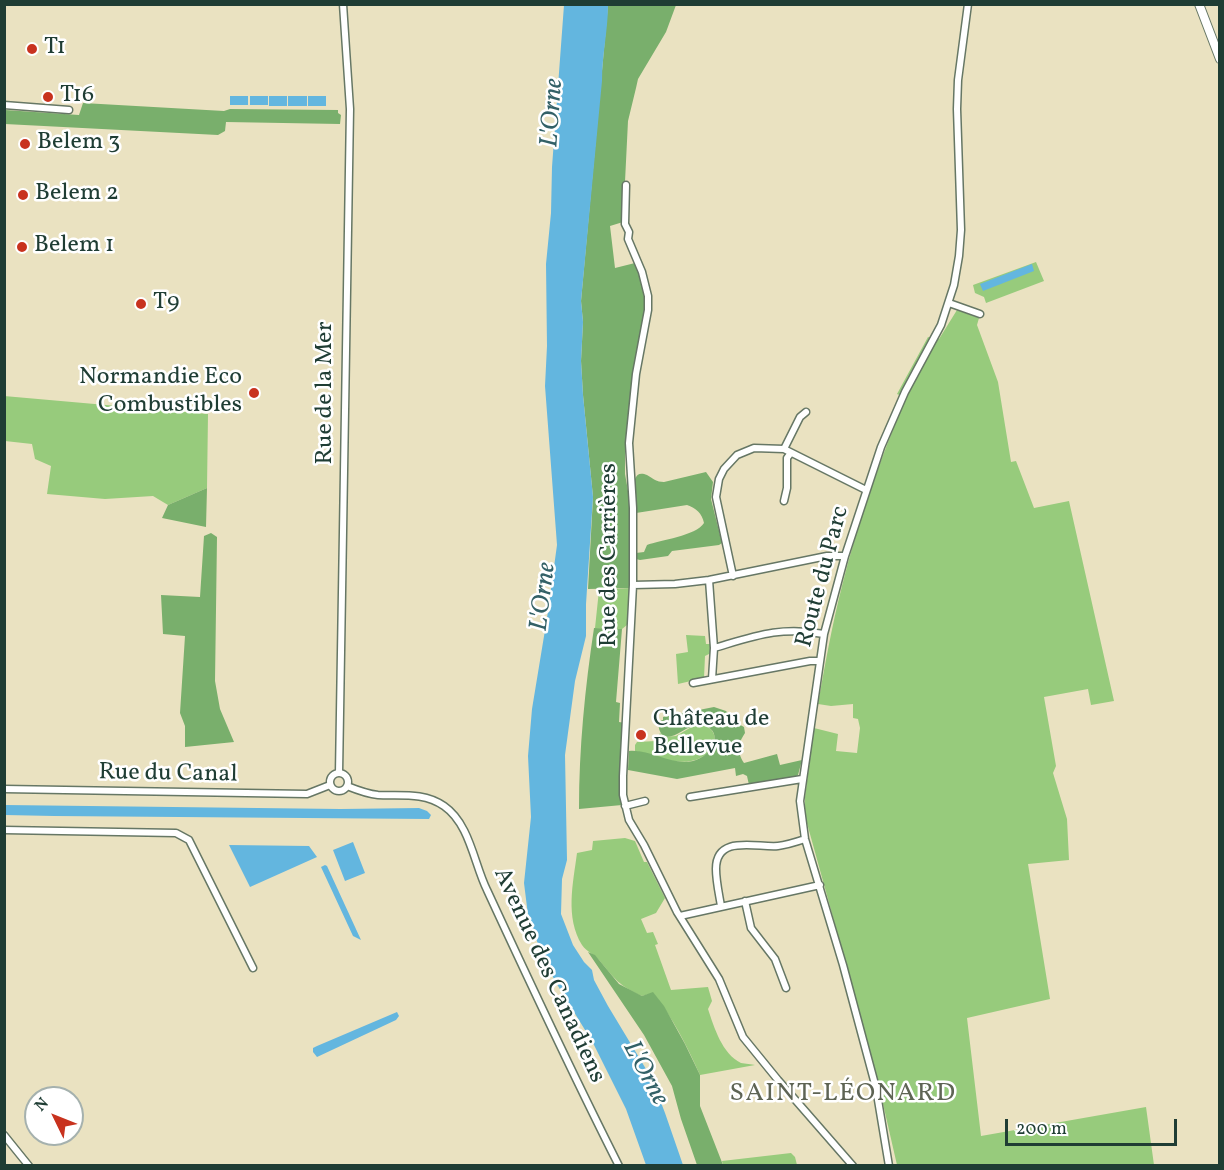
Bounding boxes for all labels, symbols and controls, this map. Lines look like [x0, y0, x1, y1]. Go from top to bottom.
place label: T1 [44, 35, 66, 63]
marker: T1 [25, 42, 39, 56]
water label: L'Orne [536, 78, 572, 148]
place label: T16 [60, 83, 94, 111]
marker: T16 [41, 90, 55, 104]
place label: Belem 3 [37, 130, 120, 158]
marker: Belem 3 [18, 137, 32, 151]
place label: Belem 2 [35, 181, 119, 209]
marker: Belem 2 [16, 188, 30, 202]
place label: Belem 1 [34, 233, 114, 261]
marker: Belem 1 [15, 240, 29, 254]
place label: T9 [153, 290, 179, 318]
marker: T9 [134, 297, 148, 311]
street label: Rue de la Mer [313, 321, 341, 465]
place label: Normandie Eco Combustibles [79, 365, 242, 421]
marker: Normandie Eco Combustibles [247, 386, 261, 400]
street label: Rue des Carrières [597, 463, 625, 647]
street label: Route du Parc [791, 503, 857, 651]
water label: L'Orne [525, 561, 565, 633]
place label: Château de Bellevue [653, 707, 769, 763]
marker: Château de Bellevue [634, 728, 648, 742]
street label: Rue du Canal [98, 759, 238, 791]
street label: Avenue des Canadiens [486, 864, 610, 1088]
water label: L'Orne [614, 1036, 674, 1112]
district label: SAINT-LÉONARD [730, 1079, 956, 1111]
north arrow [24, 1086, 84, 1146]
text: N [30, 1093, 54, 1117]
scale bar [1008, 1107, 1180, 1145]
text: 200 m [1016, 1117, 1067, 1142]

